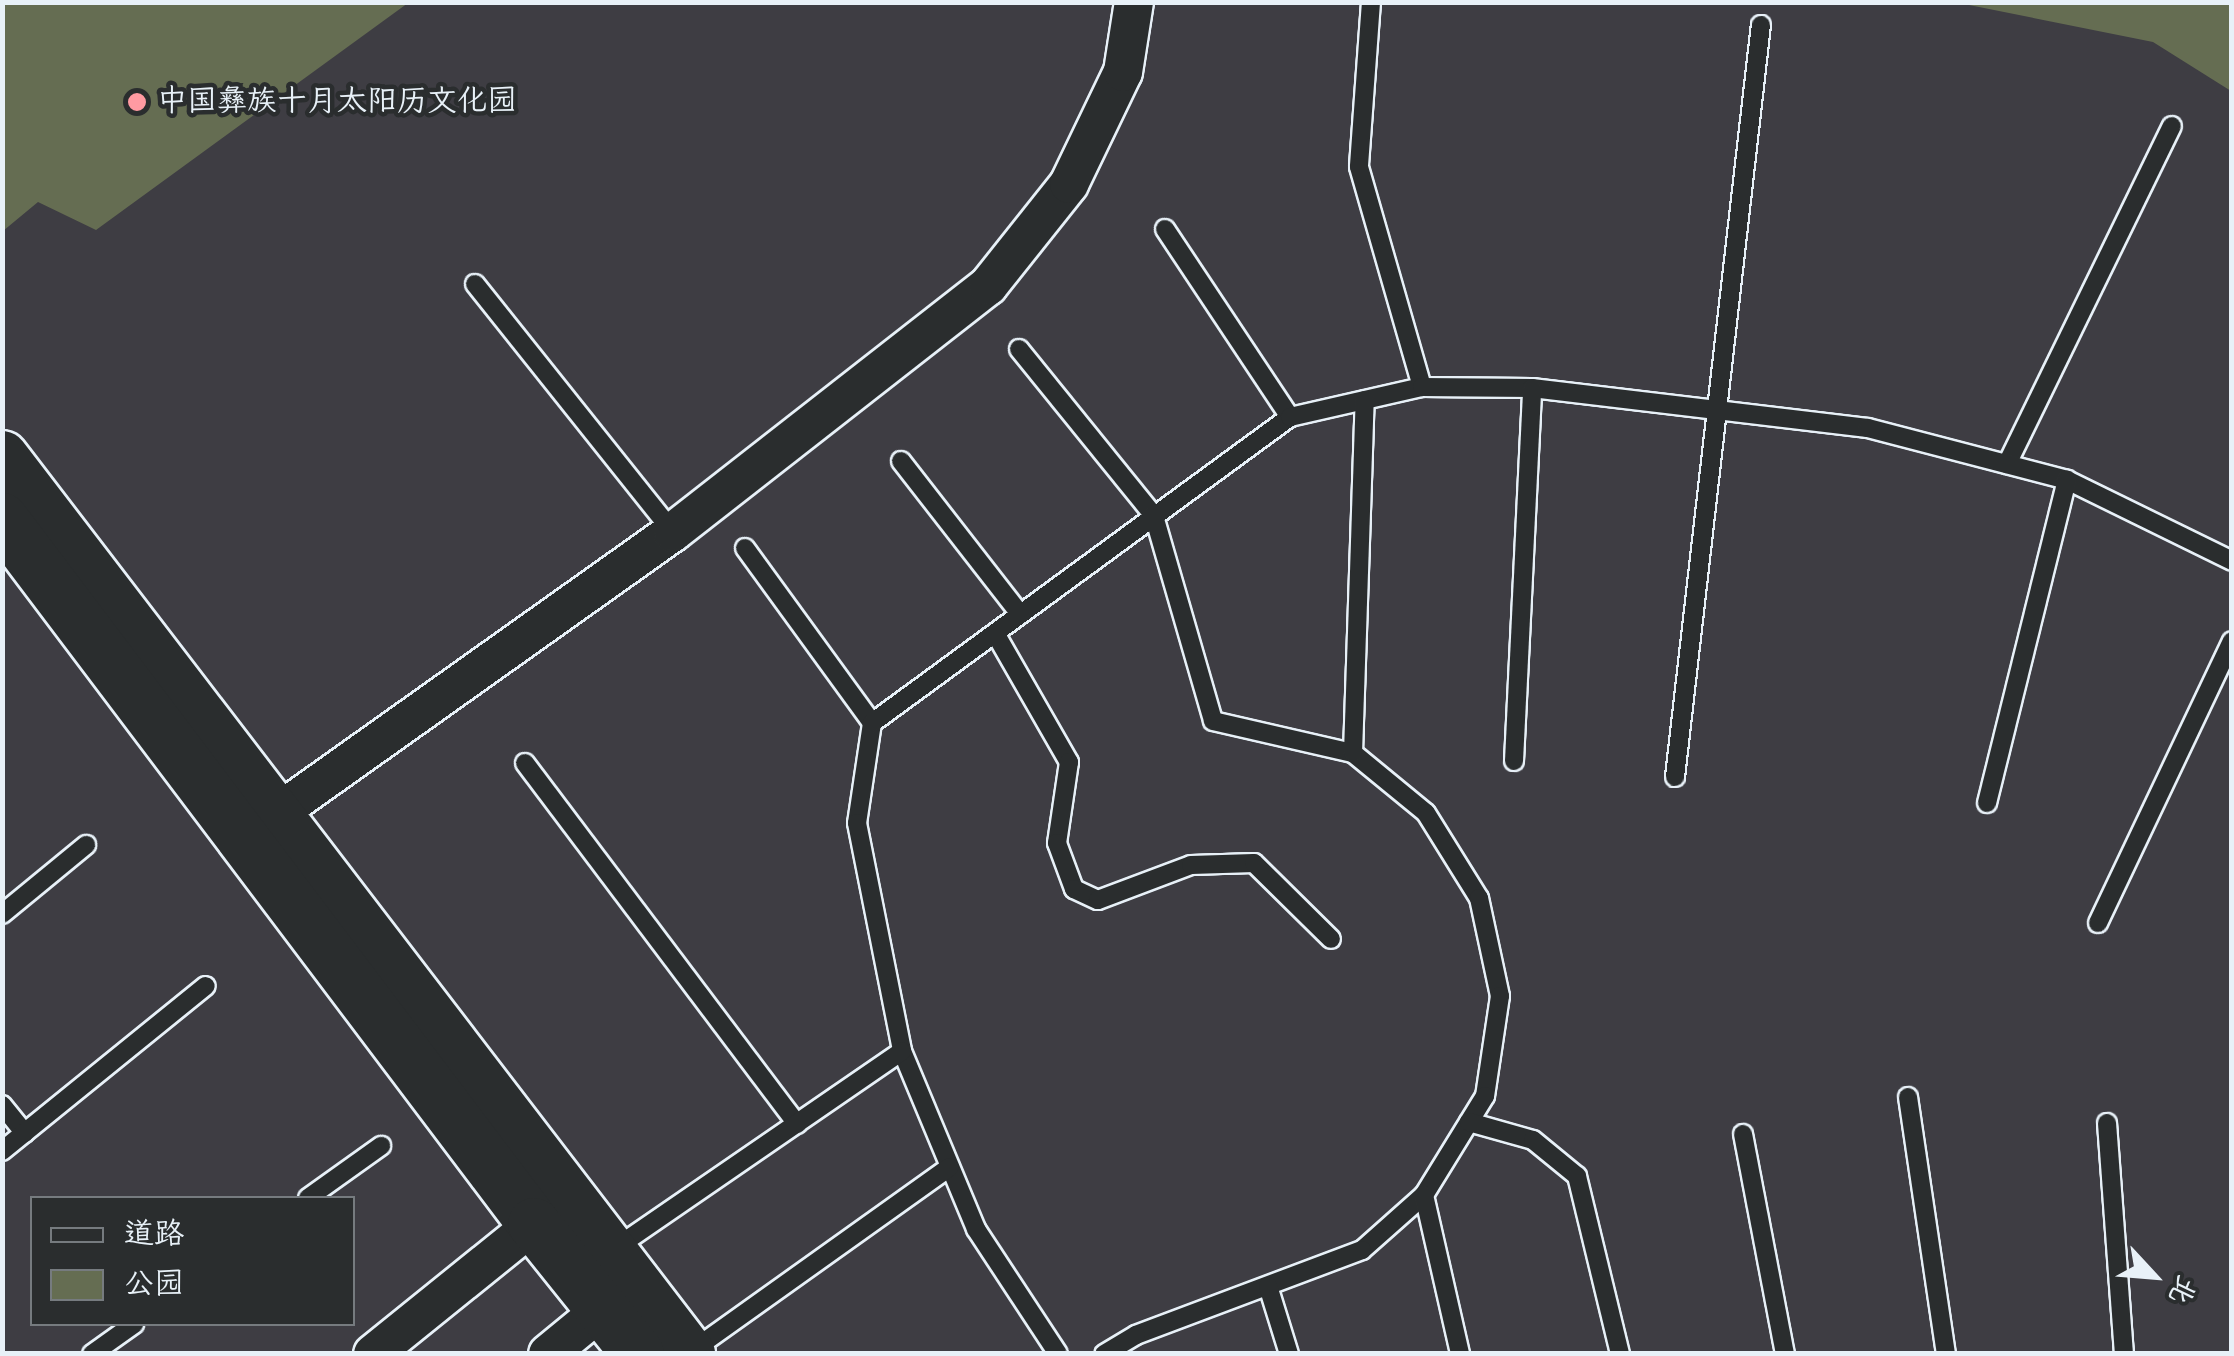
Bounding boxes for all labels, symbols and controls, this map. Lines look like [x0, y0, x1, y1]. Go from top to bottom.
place label: 中国彝族十月太阳历文化园 [157, 84, 517, 120]
marker: 中国彝族十月太阳历文化园 [126, 91, 148, 113]
legend [30, 1196, 355, 1326]
text: 道路 [124, 1211, 184, 1259]
north arrow [2104, 1226, 2204, 1326]
text: 公园 [124, 1261, 184, 1309]
text: 北 [2155, 1267, 2208, 1312]

